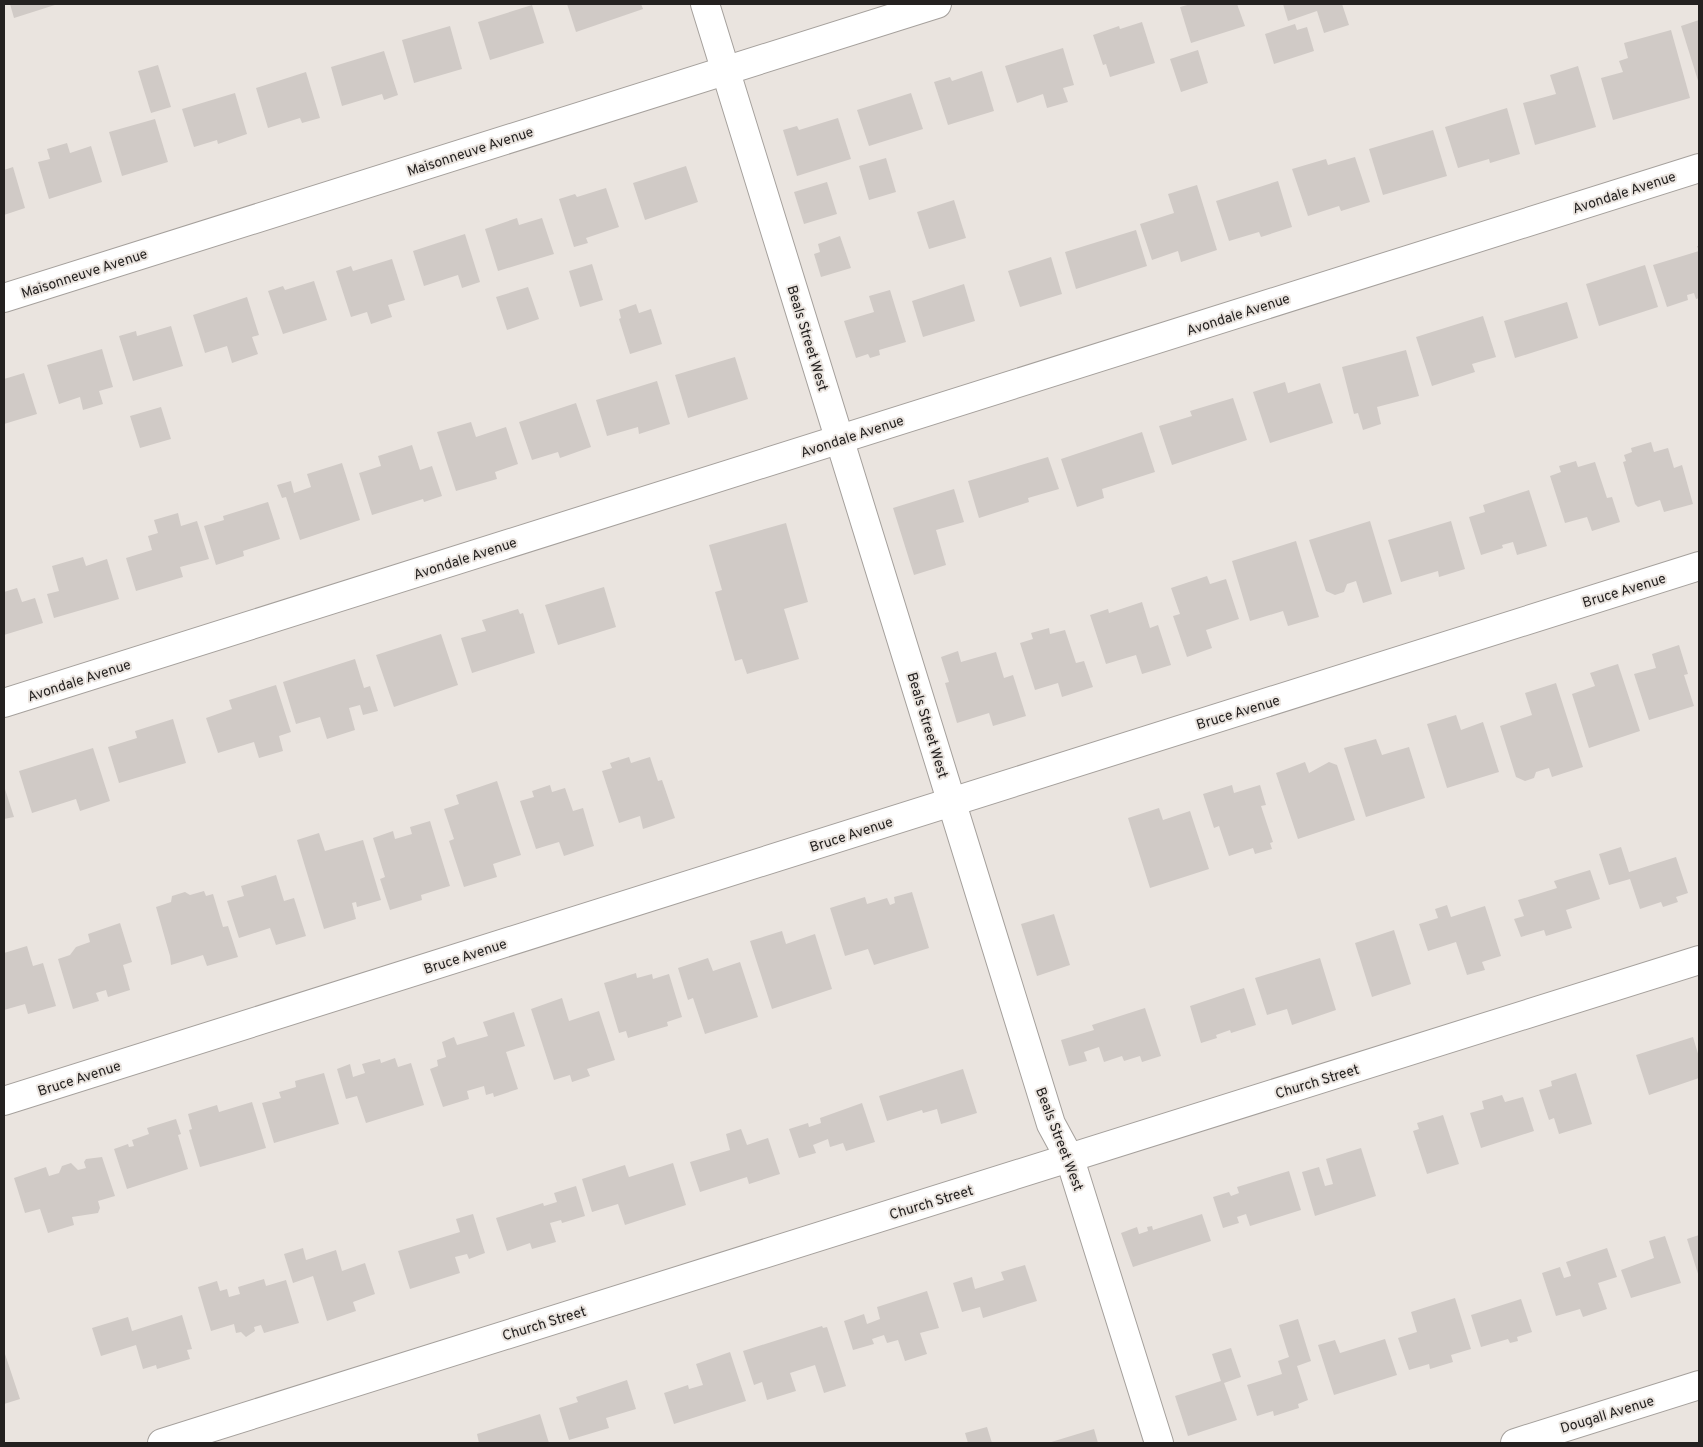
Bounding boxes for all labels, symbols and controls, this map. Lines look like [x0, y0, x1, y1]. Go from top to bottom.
street label: Maisonneuve Avenue [405, 124, 536, 181]
street label: Avondale Avenue [1571, 169, 1678, 218]
street label: Maisonneuve Avenue [19, 246, 150, 303]
street label: Beals Street West [782, 283, 831, 393]
street label: Avondale Avenue [1185, 291, 1292, 340]
street label: Avondale Avenue [799, 413, 906, 462]
street label: Avondale Avenue [412, 535, 519, 584]
street label: Bruce Avenue [1581, 571, 1668, 612]
street label: Avondale Avenue [26, 657, 133, 706]
street label: Beals Street West [902, 670, 951, 780]
street label: Bruce Avenue [1195, 693, 1282, 734]
street label: Bruce Avenue [808, 814, 895, 857]
street label: Bruce Avenue [422, 936, 509, 979]
street label: Bruce Avenue [36, 1058, 123, 1101]
street label: Church Street [1273, 1062, 1361, 1103]
street label: Beals Street West [1031, 1085, 1086, 1194]
street label: Church Street [887, 1183, 975, 1224]
street label: Church Street [500, 1304, 588, 1345]
street label: Dougall Avenue [1558, 1393, 1656, 1438]

